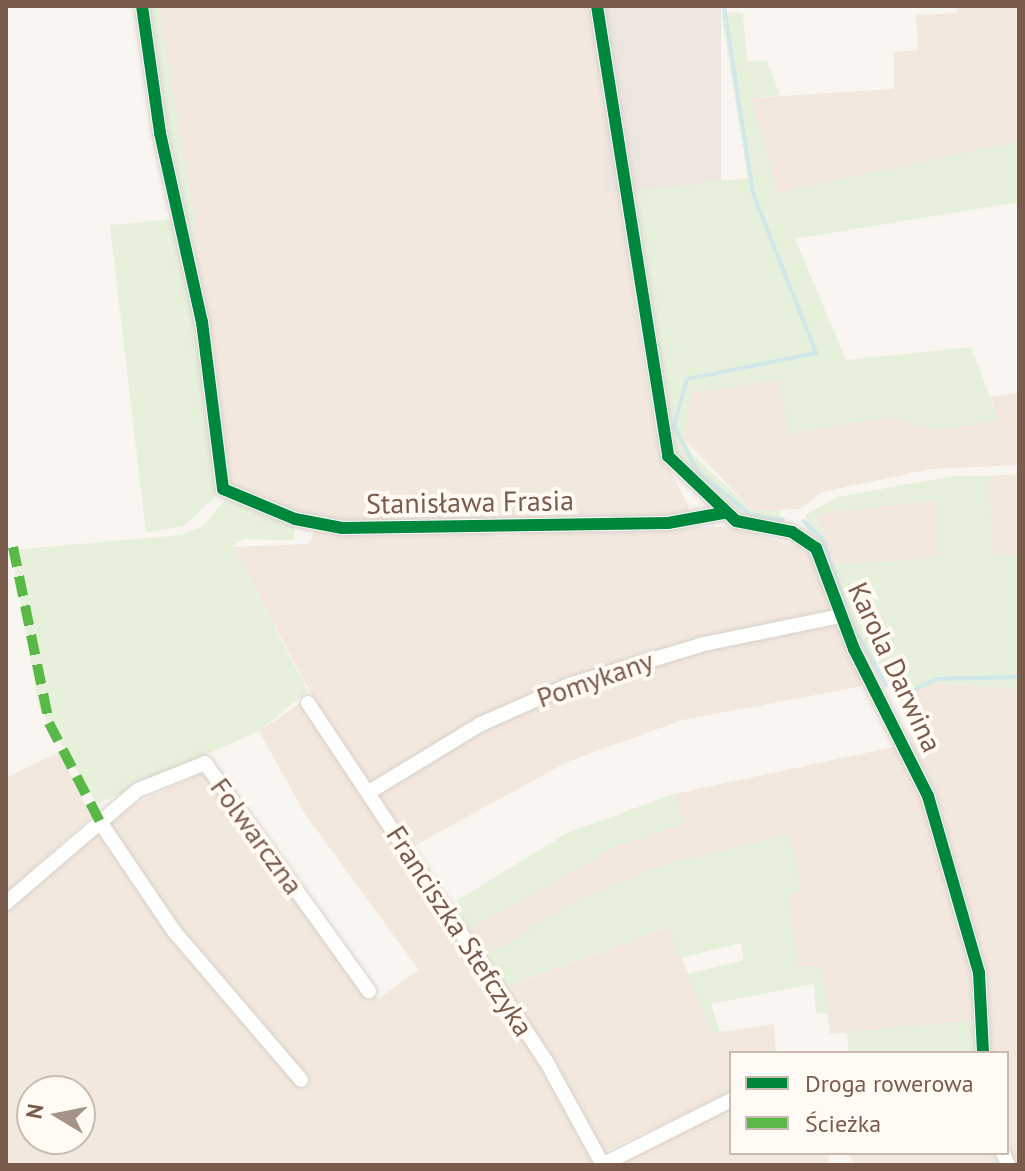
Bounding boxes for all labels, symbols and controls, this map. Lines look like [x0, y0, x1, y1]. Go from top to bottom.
street label: Stanisława Frasia [366, 483, 574, 521]
street label: Karola Darwina [841, 577, 949, 757]
street label: Pomykany [532, 643, 658, 715]
street label: Folwarczna [204, 771, 310, 901]
street label: Franciszka Stefczyka [379, 820, 541, 1042]
legend [729, 1051, 1009, 1155]
text: Droga rowerowa [805, 1068, 974, 1099]
north arrow [16, 1075, 96, 1155]
text: N [19, 1102, 49, 1121]
text: Ścieżka [805, 1108, 881, 1139]

